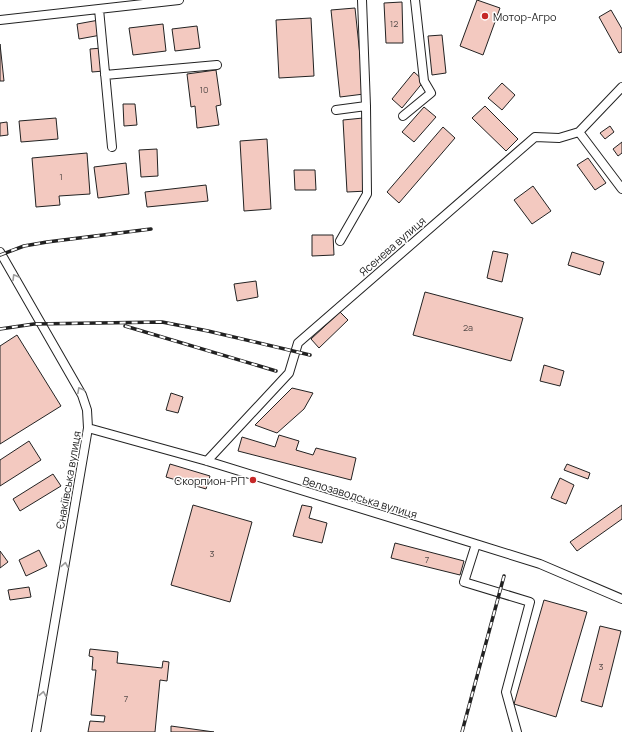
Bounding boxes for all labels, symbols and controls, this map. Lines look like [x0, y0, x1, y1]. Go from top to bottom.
place label: Мотор-Агро [493, 9, 557, 24]
marker: Мотор-Агро [480, 11, 490, 21]
house number: 12 [390, 17, 398, 30]
house number: 10 [200, 83, 209, 96]
house number: 1 [59, 170, 63, 183]
street label: Ясенева вулиця [356, 213, 428, 279]
one-way arrow [12, 274, 20, 281]
house number: 2а [463, 321, 473, 334]
one-way arrow [77, 387, 84, 394]
street label: Єнакіївська вулиця [52, 430, 84, 530]
street label: Велозаводська вулиця [301, 472, 419, 522]
place label: Скорпион-РП [174, 473, 245, 488]
marker: Скорпион-РП [248, 475, 258, 485]
house number: 3 [210, 547, 215, 560]
house number: 7 [425, 553, 430, 566]
one-way arrow [60, 562, 68, 568]
house number: 3 [599, 660, 604, 673]
one-way arrow [38, 690, 47, 697]
house number: 7 [124, 692, 129, 705]

